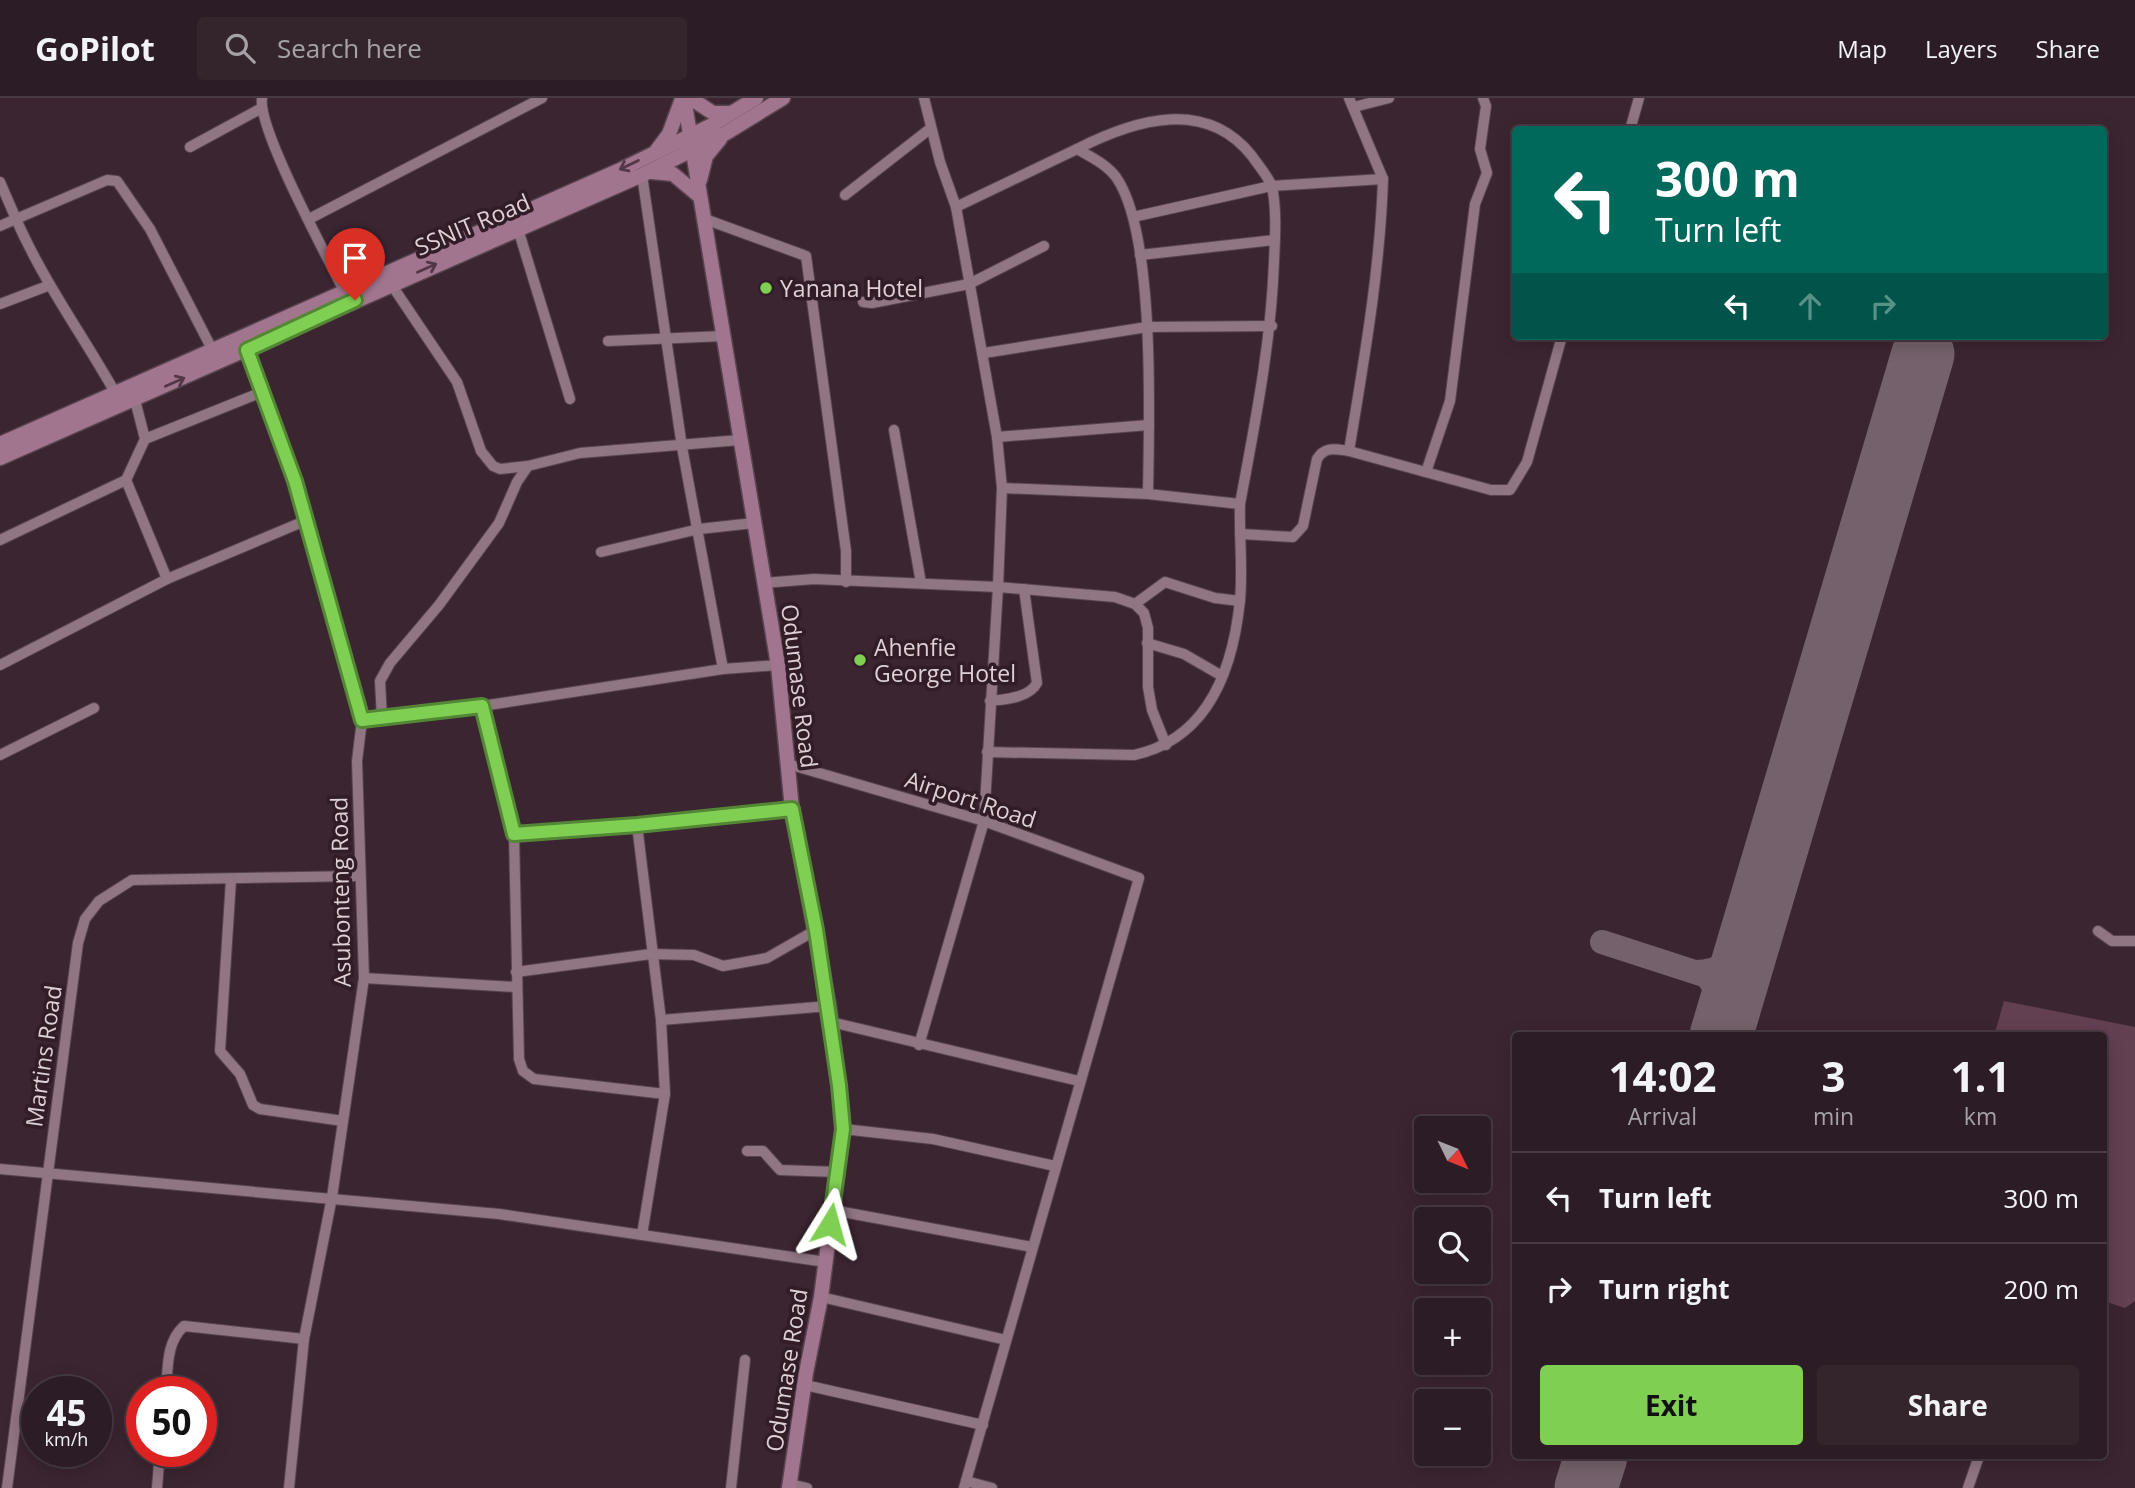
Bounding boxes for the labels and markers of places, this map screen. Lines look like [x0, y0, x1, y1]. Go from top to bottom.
pin [325, 228, 385, 300]
place label: Yanana Hotel [780, 272, 923, 304]
marker: Yanana Hotel [758, 280, 774, 296]
place label: Ahenfie George Hotel [874, 631, 1016, 689]
marker: Ahenfie George Hotel [852, 652, 868, 668]

